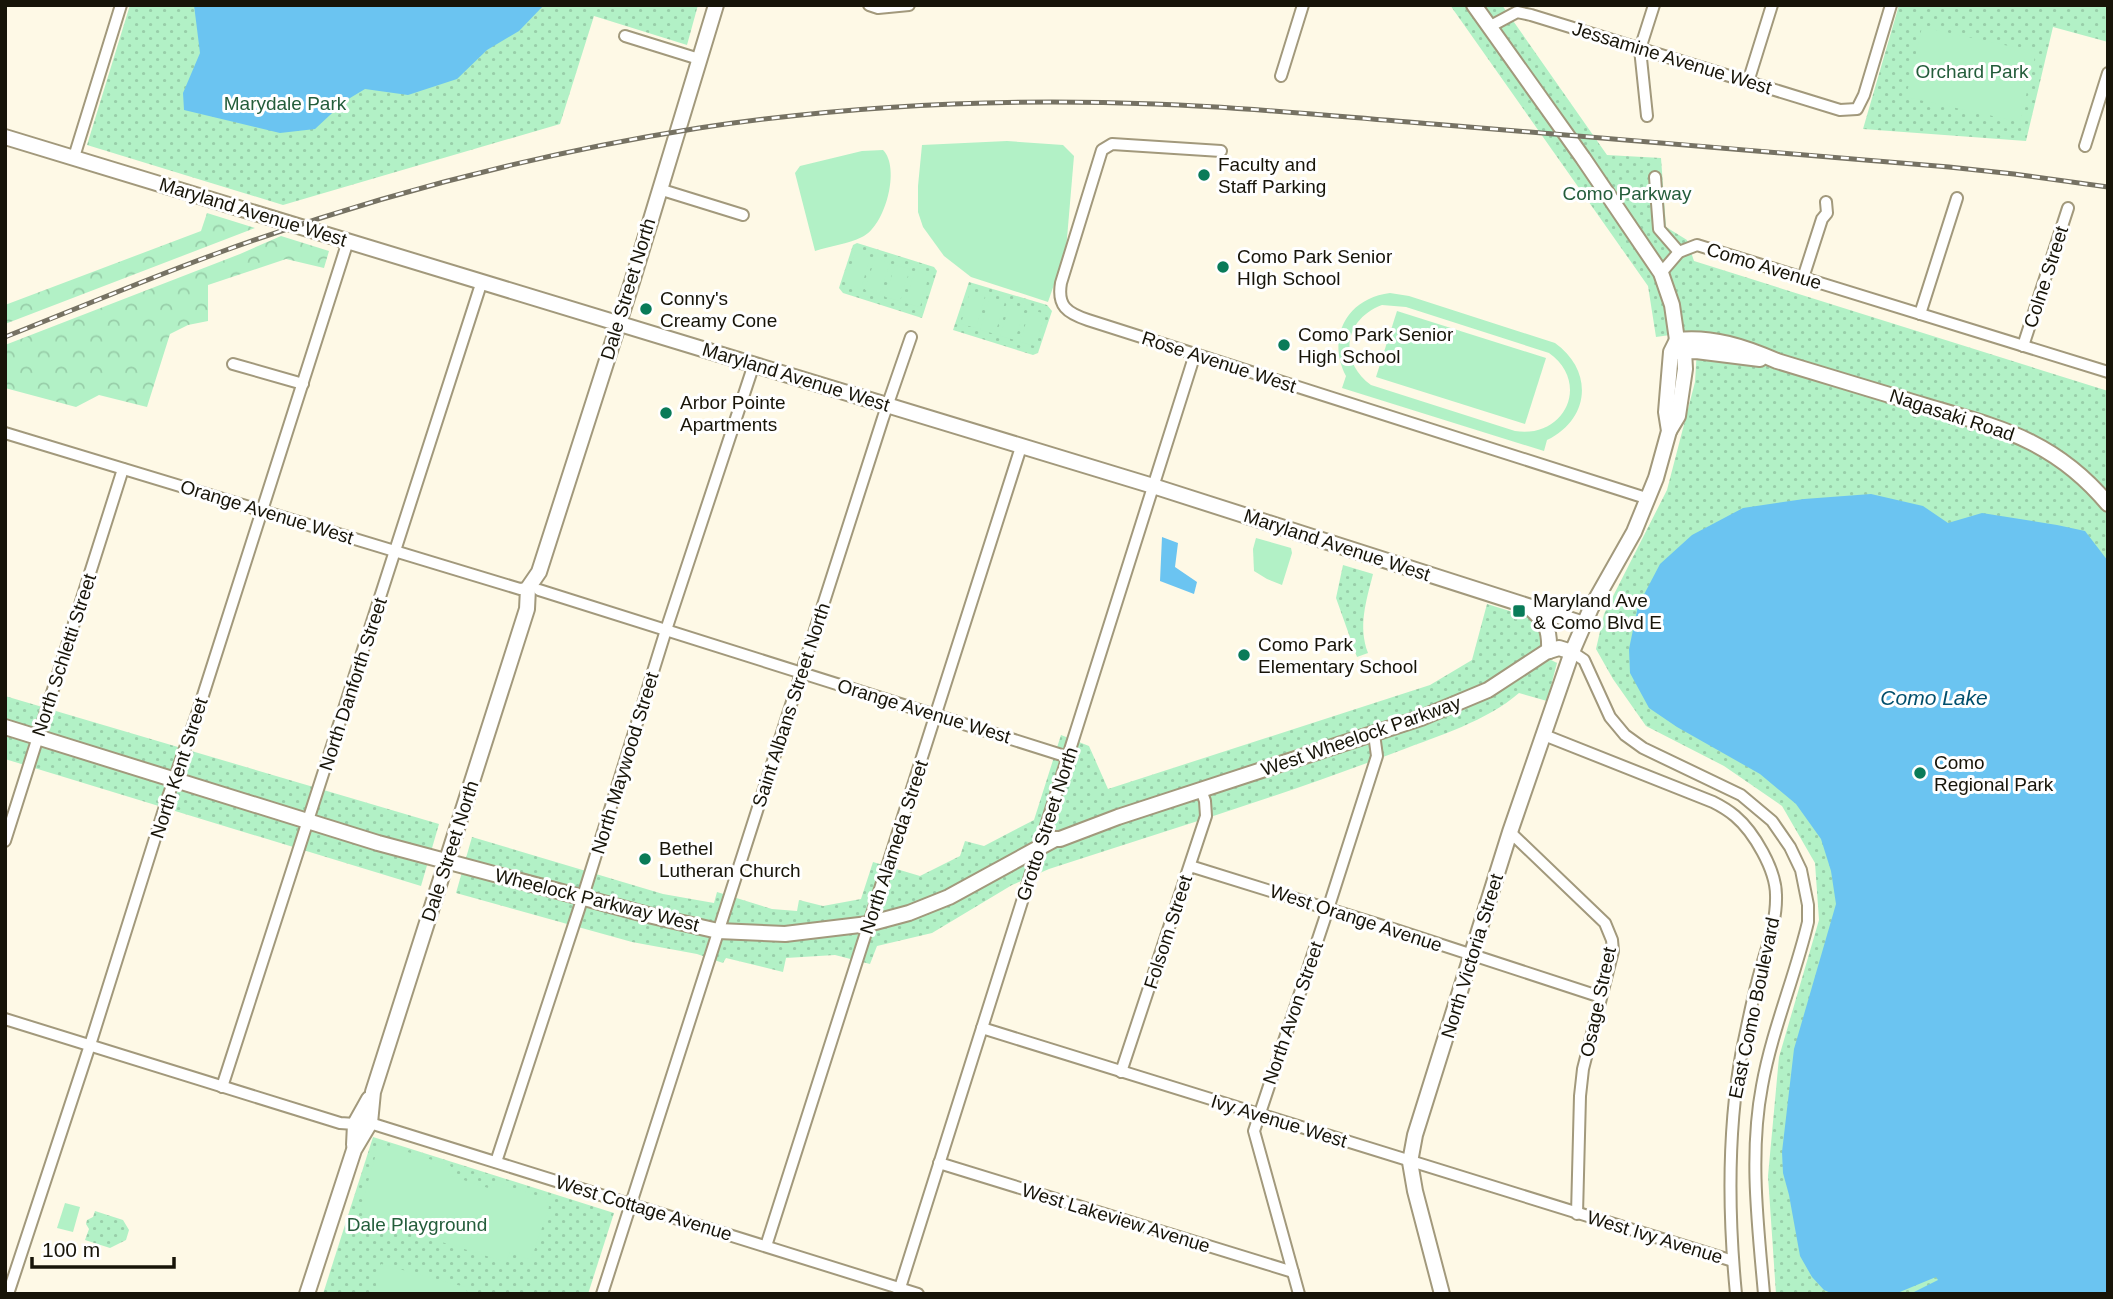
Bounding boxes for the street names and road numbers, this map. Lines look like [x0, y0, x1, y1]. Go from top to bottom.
street label: Jessamine Avenue West [1570, 18, 1775, 99]
street label: Maryland Avenue West [157, 173, 350, 251]
street label: Dale Street North [596, 216, 660, 362]
street label: Colne Street [2020, 223, 2073, 330]
street label: Como Avenue [1704, 239, 1824, 293]
street label: Rose Avenue West [1139, 327, 1299, 397]
street label: Maryland Avenue West [700, 338, 893, 416]
street label: Nagasaki Road [1887, 385, 2017, 445]
street label: Orange Avenue West [178, 476, 357, 549]
street label: Maryland Avenue West [1241, 505, 1434, 585]
street label: North Schletti Street [28, 570, 100, 739]
street label: North Danforth Street [315, 594, 391, 773]
street label: Saint Albans Street North [748, 600, 834, 810]
street label: North Maywood Street [587, 669, 663, 856]
street label: Orange Avenue West [835, 675, 1014, 748]
street label: West Wheelock Parkway [1258, 692, 1464, 780]
street label: North Kent Street [146, 694, 212, 841]
street label: Grotto Street North [1012, 744, 1082, 904]
street label: North Alameda Street [856, 757, 932, 937]
street label: Dale Street North [417, 778, 483, 924]
street label: Wheelock Parkway West [493, 864, 702, 936]
street label: North Victoria Street [1437, 871, 1507, 1041]
street label: Folsom Street [1140, 872, 1196, 991]
street label: West Orange Avenue [1267, 880, 1445, 956]
street label: East Como Boulevard [1725, 915, 1783, 1101]
street label: North Avon Street [1259, 938, 1328, 1087]
street label: Osage Street [1576, 944, 1620, 1059]
street label: Ivy Avenue West [1209, 1090, 1350, 1152]
street label: West Cottage Avenue [553, 1171, 735, 1245]
street label: West Lakeview Avenue [1019, 1179, 1213, 1257]
street label: West Ivy Avenue [1585, 1206, 1725, 1268]

